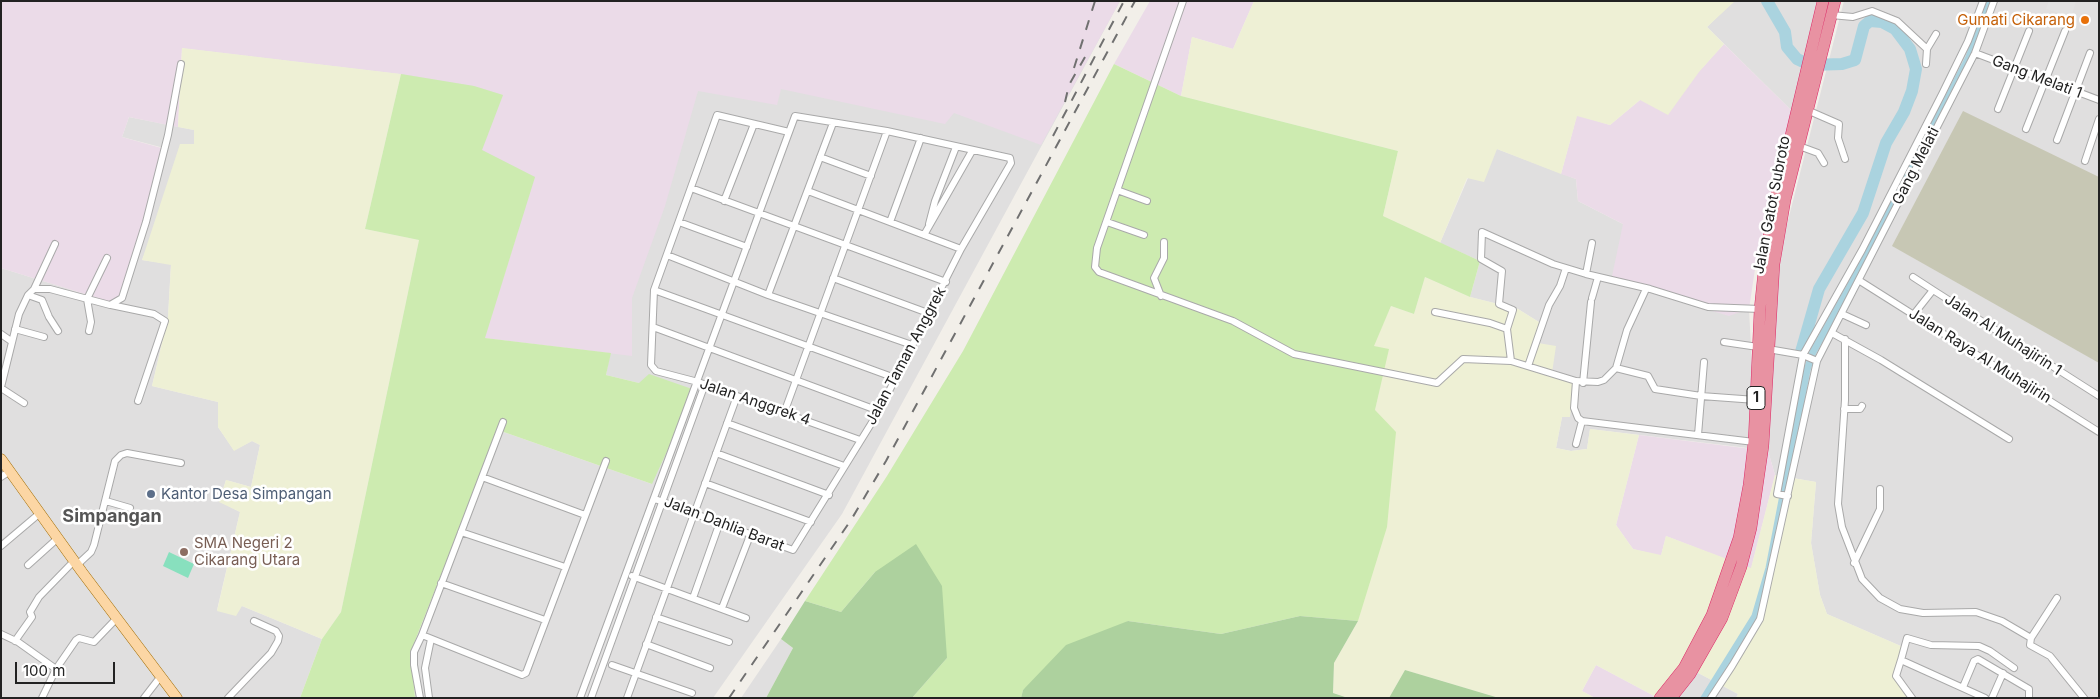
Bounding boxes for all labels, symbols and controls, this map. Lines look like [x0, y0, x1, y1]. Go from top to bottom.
place label: Gumati Cikarang [1957, 11, 2075, 29]
marker: Gumati Cikarang [2079, 14, 2091, 26]
street label: Gang Melati 1 [1989, 52, 2085, 102]
street label: Gang Melati [1889, 124, 1943, 208]
street label: Jalan Gatot Subroto [1750, 134, 1794, 276]
street label: Jalan Taman Anggrek [862, 284, 950, 428]
street label: Jalan Al Muhajirin 1 [1941, 290, 2065, 380]
street label: Jalan Raya Al Muhajirin [1905, 305, 2055, 407]
street label: Jalan Anggrek 4 [697, 375, 813, 429]
road number: 1 [1747, 386, 1765, 409]
place label: Kantor Desa Simpangan [161, 485, 332, 503]
marker: Kantor Desa Simpangan [145, 488, 157, 500]
street label: Jalan Dahlia Barat [661, 493, 787, 555]
district label: Simpangan [62, 506, 162, 528]
place label: SMA Negeri 2 Cikarang Utara [194, 534, 300, 569]
marker: SMA Negeri 2 Cikarang Utara [178, 546, 190, 558]
scale bar [18, 652, 118, 684]
text: 100 m [23, 661, 65, 680]

